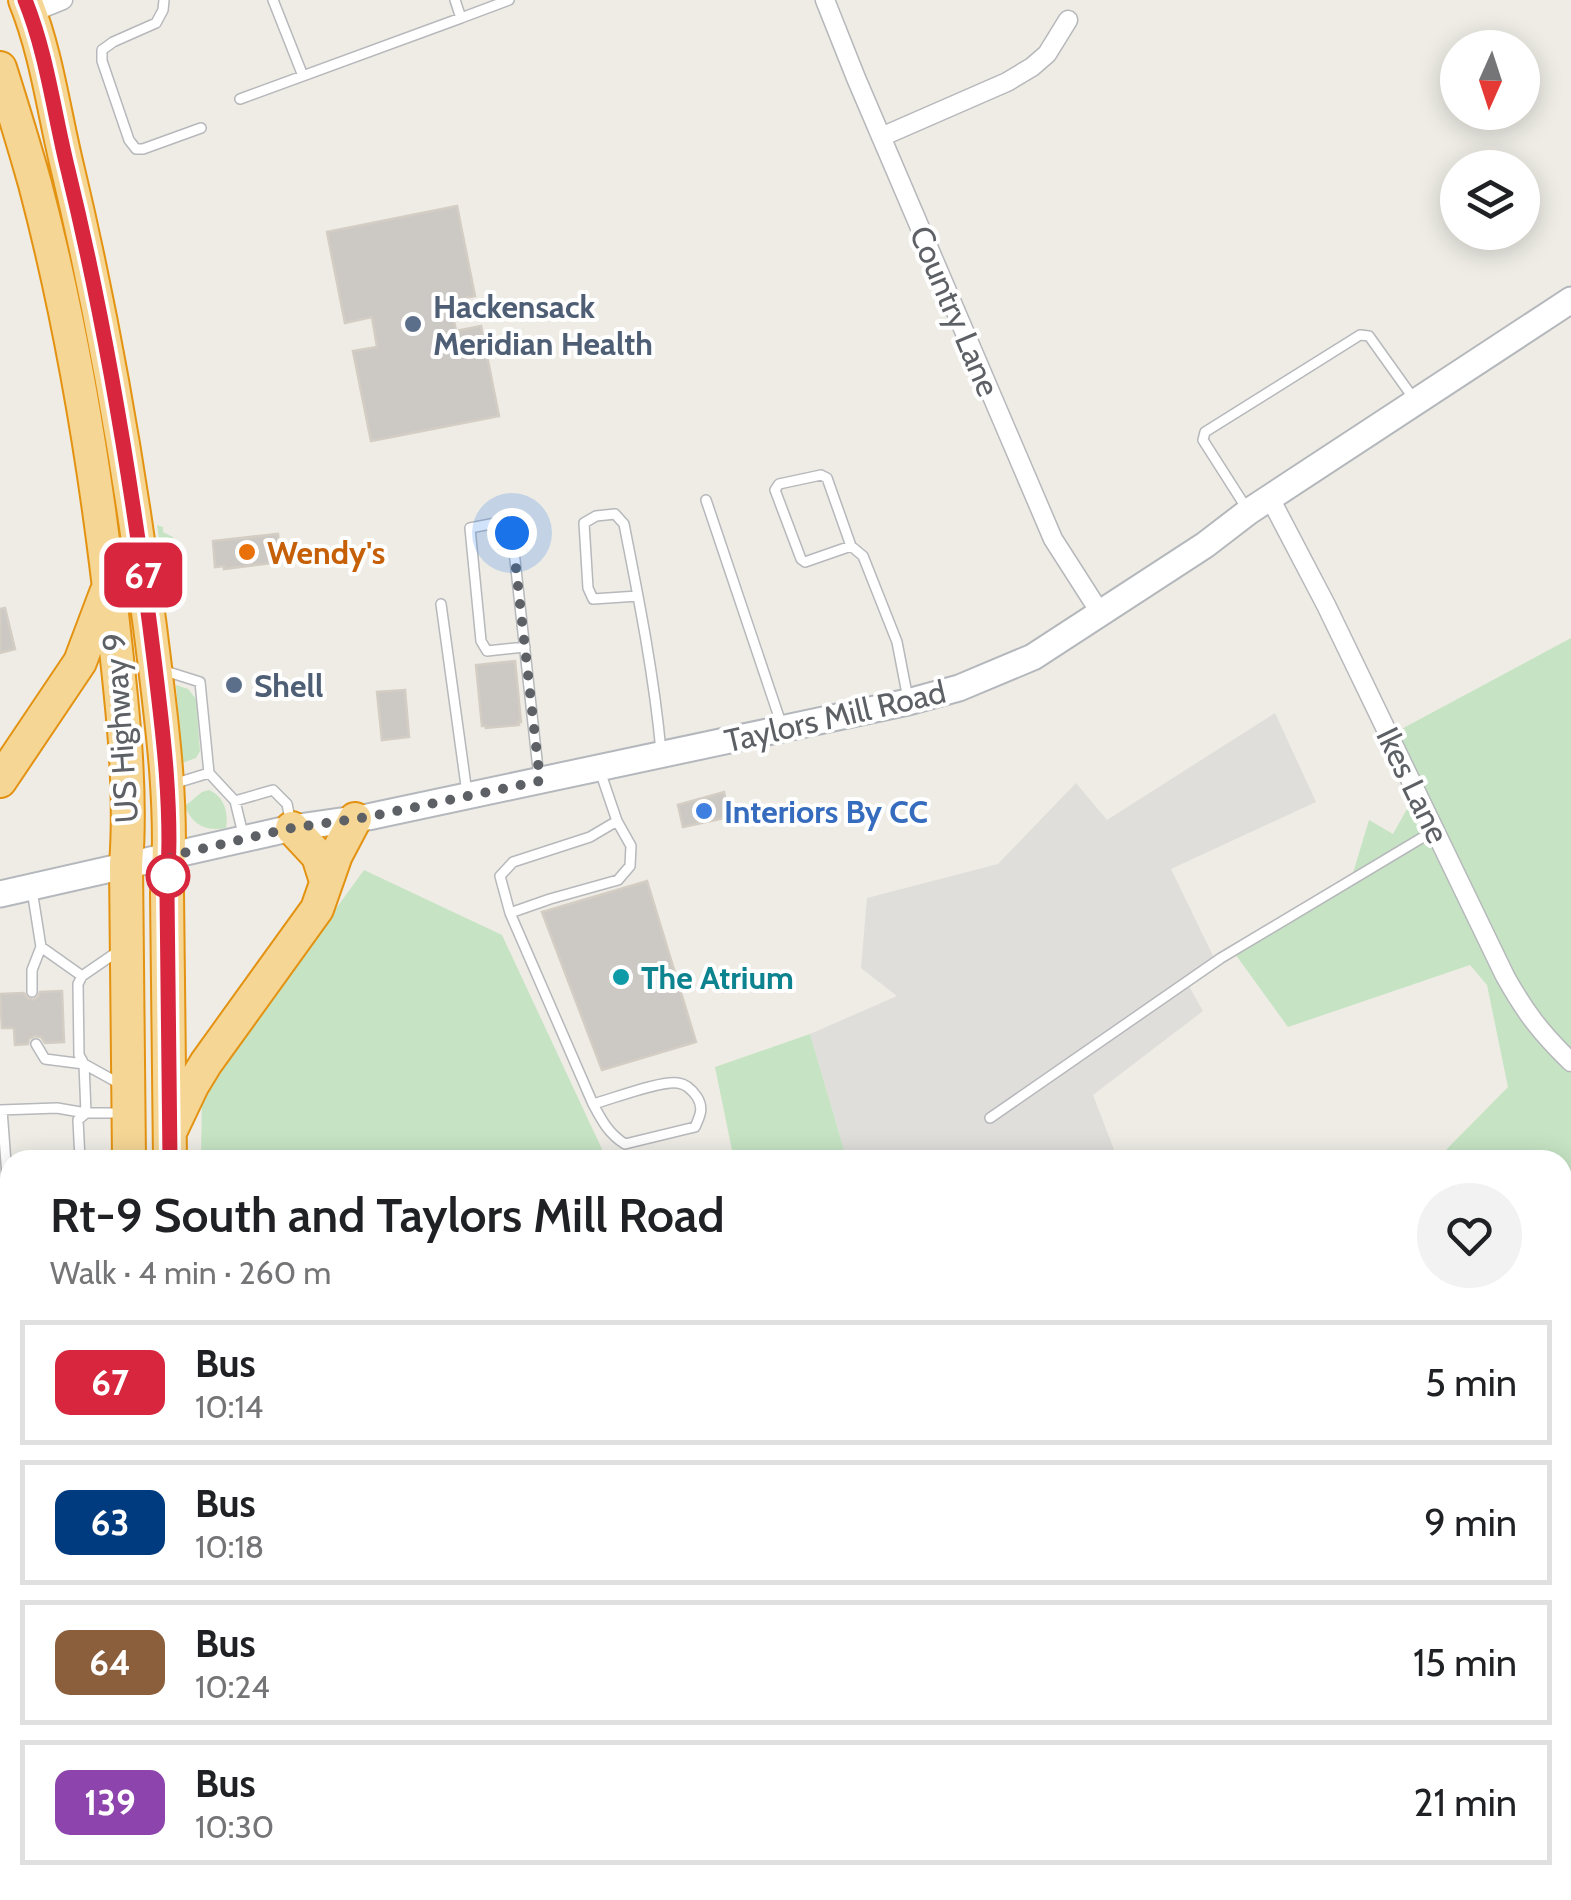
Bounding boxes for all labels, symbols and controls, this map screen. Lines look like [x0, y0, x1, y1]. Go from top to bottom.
north arrow [1440, 30, 1540, 130]
map controls [1440, 30, 1540, 250]
button: layers [1440, 150, 1540, 250]
street label: Country Lane [902, 220, 1008, 402]
place label: Hackensack Meridian Health [433, 287, 653, 363]
marker: Hackensack Meridian Health [402, 313, 424, 335]
your location [487, 508, 537, 558]
place label: Wendy's [267, 533, 385, 572]
marker: Wendy's [236, 541, 258, 563]
line badge: 67 [98, 542, 188, 608]
text: 67 [124, 554, 162, 597]
street label: US Highway 9 [94, 632, 146, 824]
place label: Shell [254, 666, 323, 705]
street label: Taylors Mill Road [721, 672, 949, 760]
marker: Shell [223, 674, 245, 696]
street label: Ikes Lane [1368, 721, 1458, 849]
place label: Interiors By CC [724, 792, 928, 831]
marker: Interiors By CC [693, 800, 715, 822]
unlabelled marker [147, 855, 189, 897]
place label: The Atrium [641, 958, 794, 997]
marker: The Atrium [610, 966, 632, 988]
button: heart [1417, 1183, 1522, 1288]
text: Rt-9 South and Taylors Mill Road [50, 1186, 725, 1244]
text: Walk · 4 min · 260 m [50, 1253, 331, 1292]
text: Bus [195, 1340, 256, 1387]
text: 5 min [1425, 1359, 1517, 1406]
text: 67 [91, 1361, 129, 1404]
text: 10:14 [195, 1387, 263, 1426]
text: Bus [195, 1480, 256, 1527]
text: 9 min [1424, 1499, 1517, 1546]
text: 63 [91, 1501, 129, 1544]
text: 10:18 [195, 1527, 264, 1566]
text: Bus [195, 1620, 256, 1667]
text: 15 min [1413, 1639, 1517, 1686]
text: 64 [89, 1641, 131, 1684]
text: 10:24 [195, 1667, 270, 1706]
text: Bus [195, 1760, 256, 1807]
text: 21 min [1414, 1779, 1517, 1826]
text: 139 [84, 1781, 136, 1824]
text: 10:30 [195, 1807, 274, 1846]

